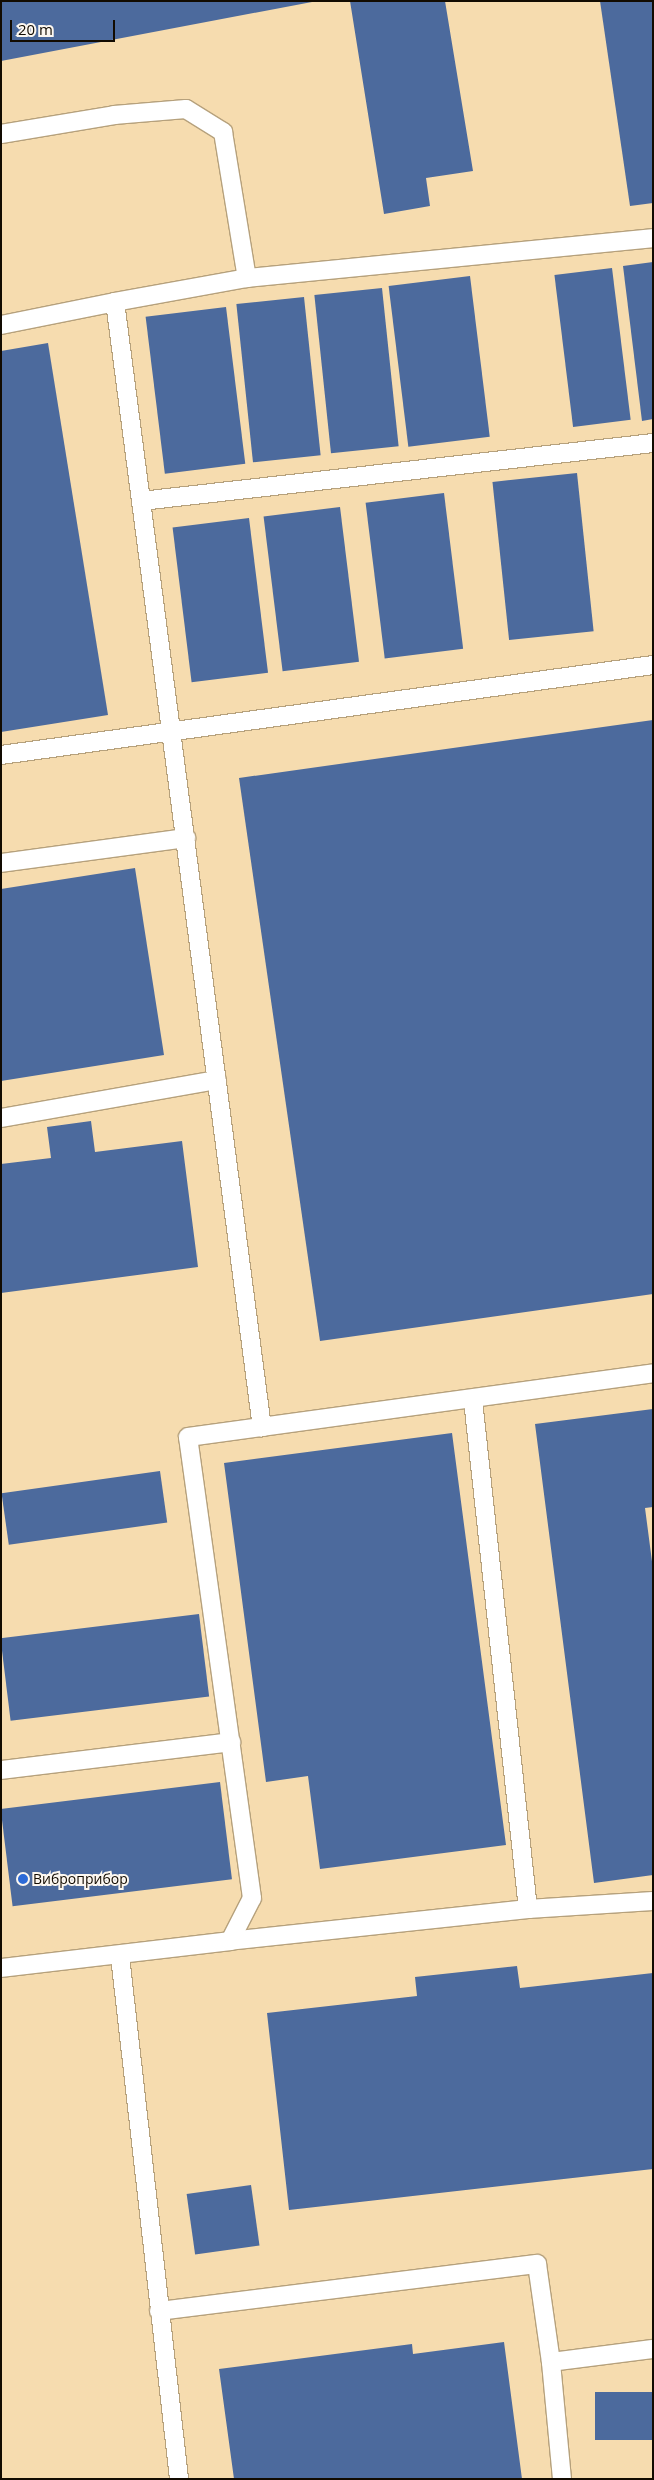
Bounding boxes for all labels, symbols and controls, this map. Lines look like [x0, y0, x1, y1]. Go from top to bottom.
scale bar [12, 10, 118, 42]
text: 20 m [18, 19, 53, 39]
place label: Виброприбор [33, 1871, 128, 1887]
marker: Виброприбор [17, 1873, 29, 1885]

